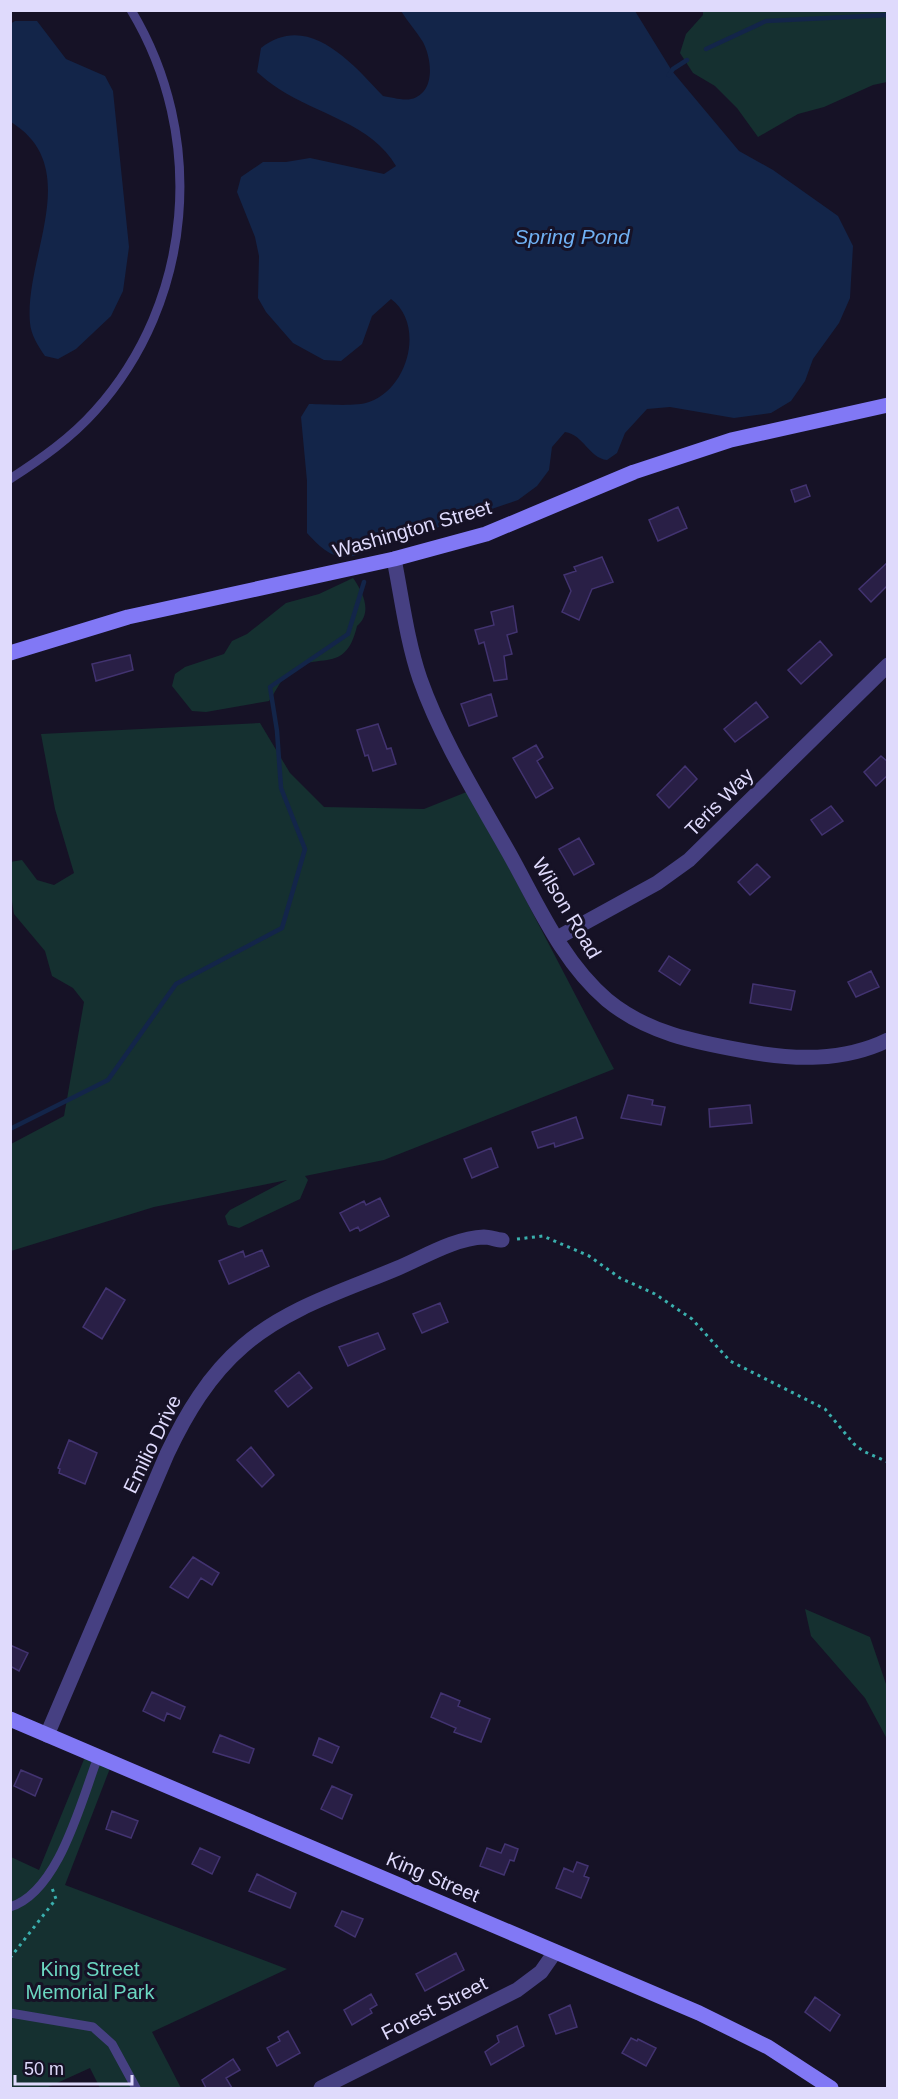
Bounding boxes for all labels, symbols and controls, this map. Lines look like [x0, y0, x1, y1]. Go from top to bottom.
water label: Spring Pond [514, 225, 631, 248]
street label: Washington Street [330, 496, 494, 562]
street label: Teris Way [680, 763, 758, 841]
street label: Wilson Road [528, 854, 606, 962]
street label: Emilio Drive [119, 1391, 185, 1497]
street label: King Street [383, 1848, 483, 1907]
park label: King Street Memorial Park [26, 1958, 155, 2003]
street label: Forest Street [378, 1972, 491, 2044]
scale bar [15, 2048, 132, 2086]
text: 50 m [24, 2059, 64, 2079]

